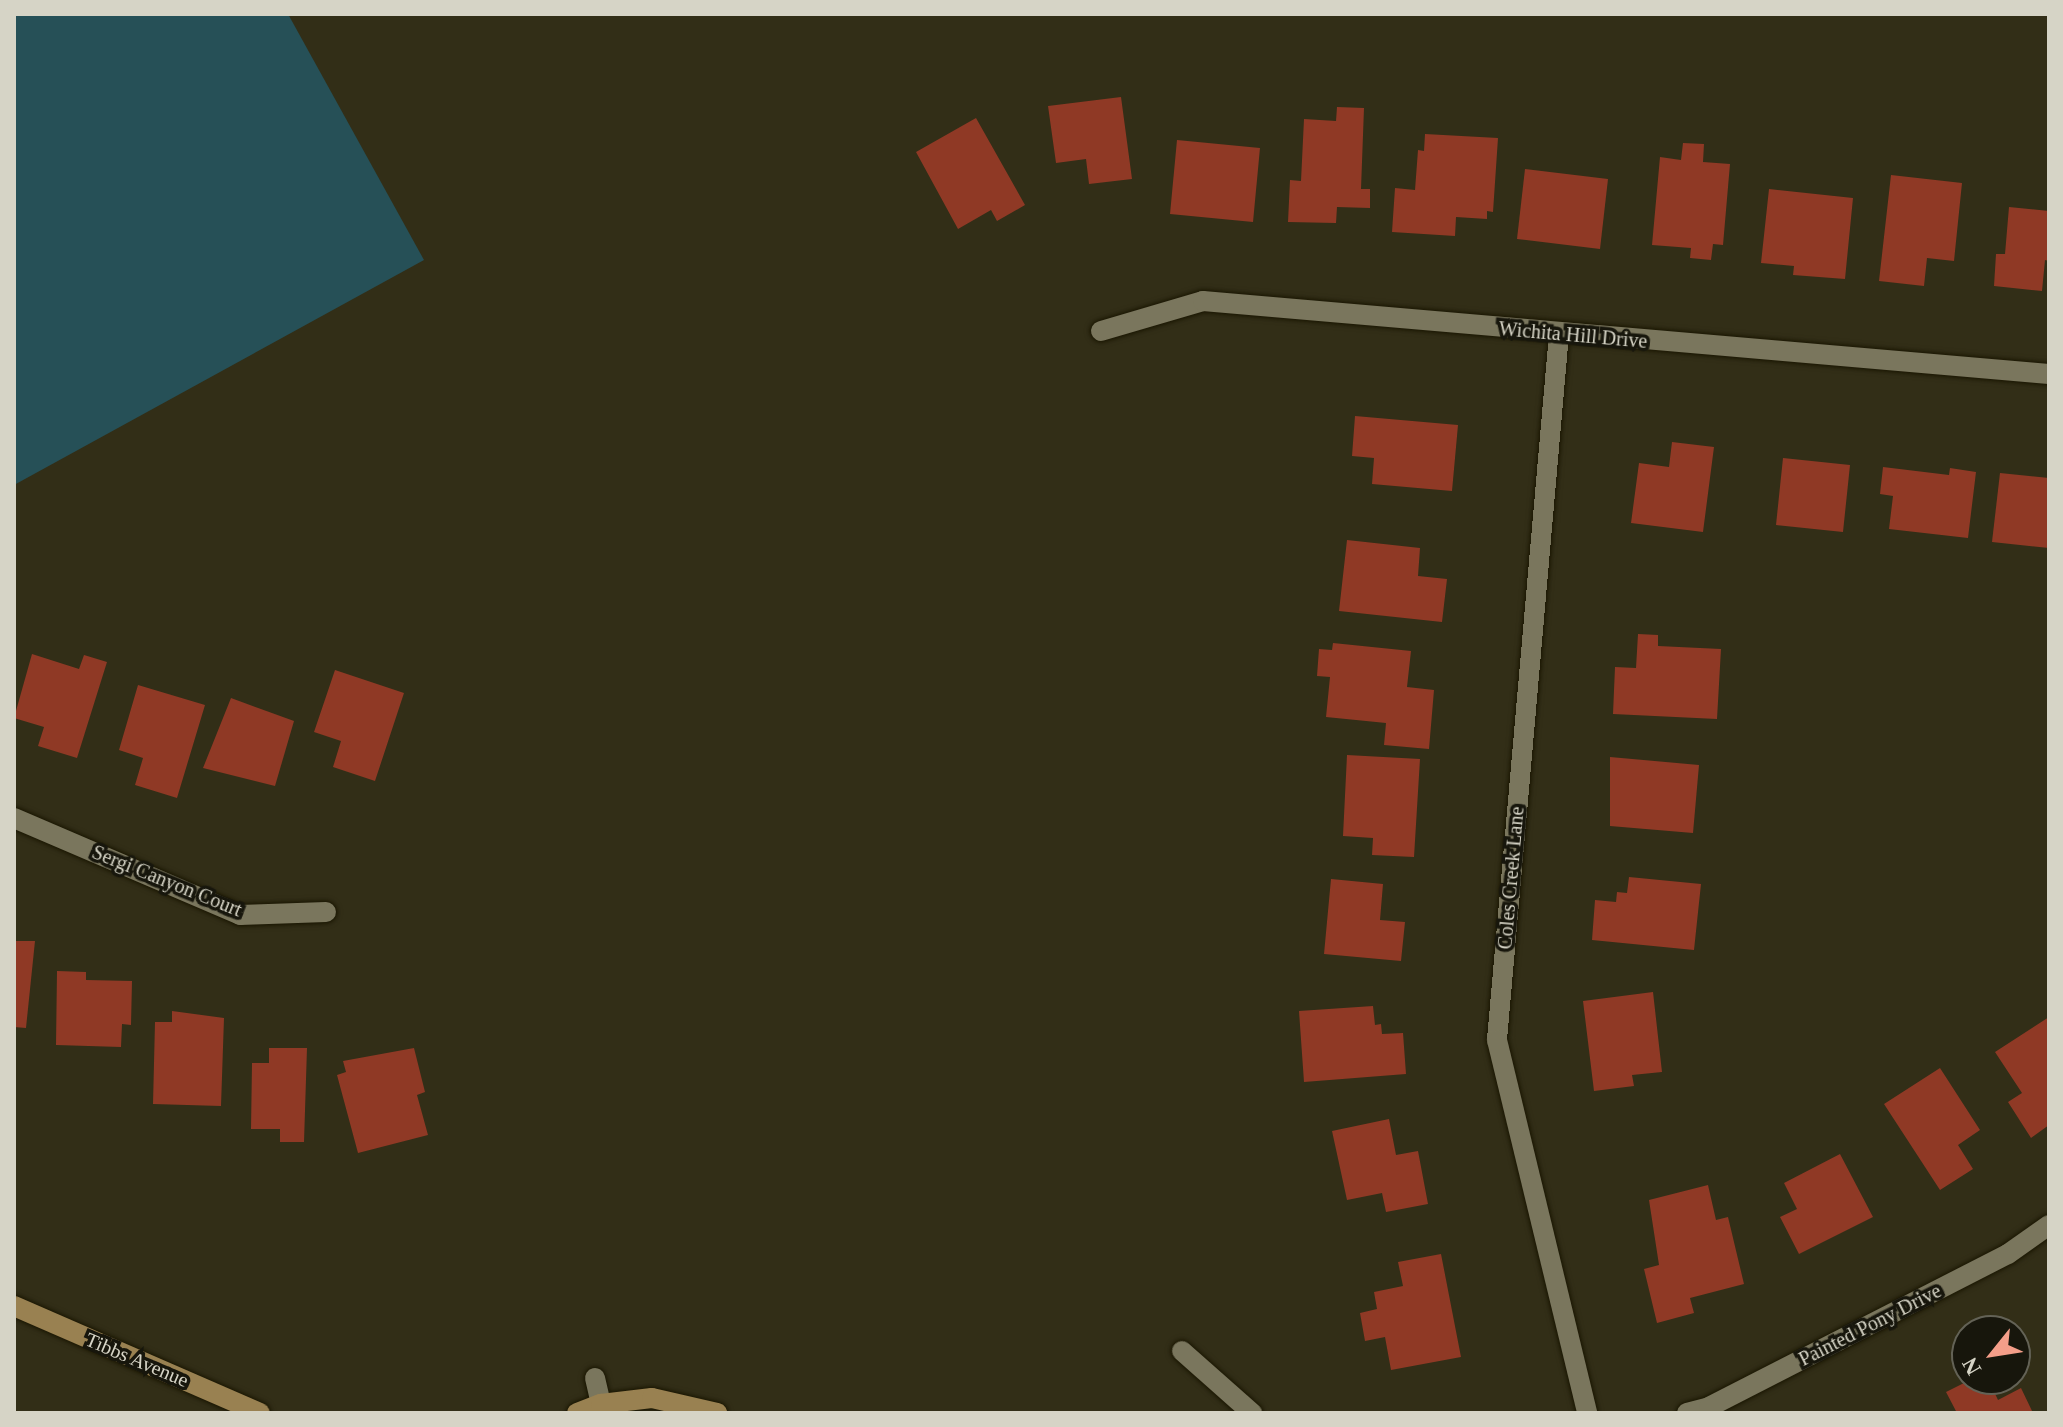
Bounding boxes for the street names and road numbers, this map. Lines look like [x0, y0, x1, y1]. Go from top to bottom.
street label: Wichita Hill Drive [1498, 317, 1648, 353]
street label: Coles Creek Lane [1493, 806, 1529, 950]
street label: Sergi Canyon Court [89, 840, 245, 922]
street label: Painted Pony Drive [1795, 1279, 1945, 1371]
street label: Tibbs Avenue [81, 1327, 193, 1393]

